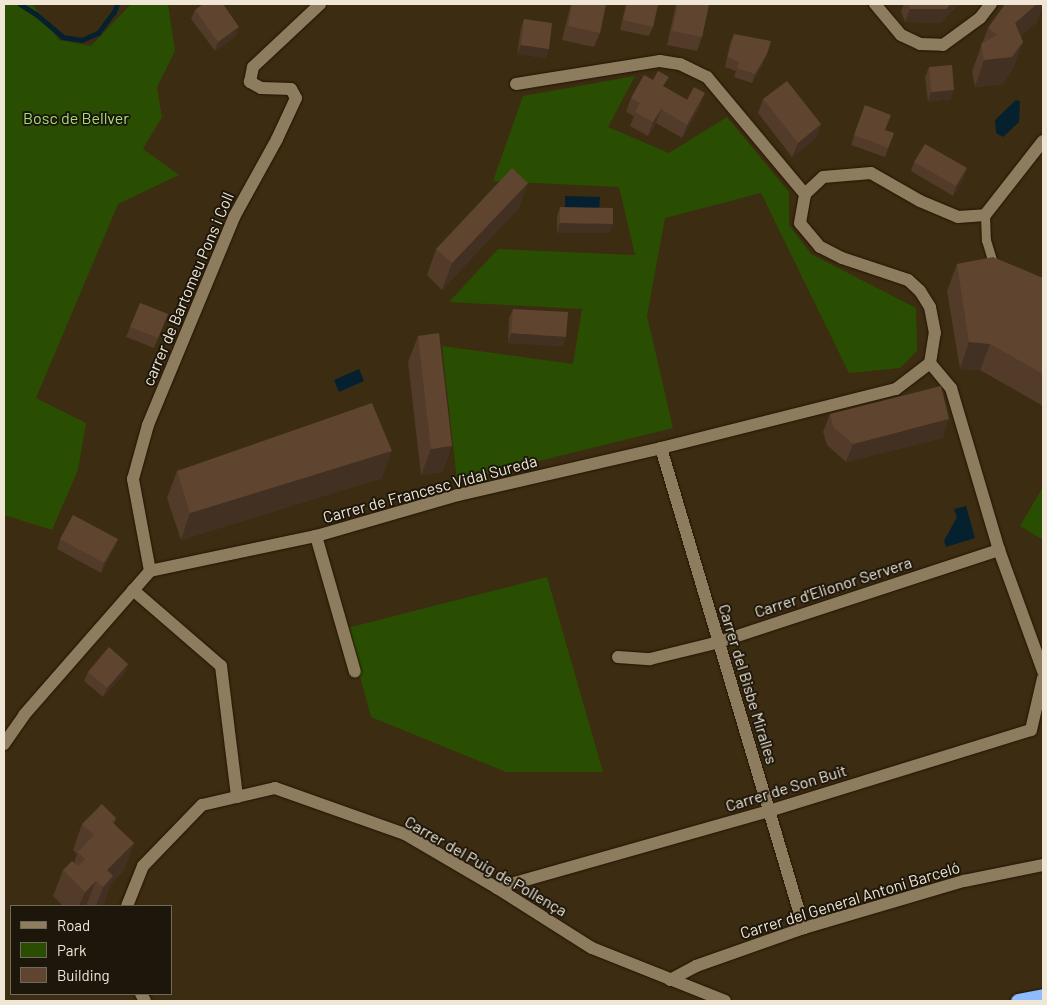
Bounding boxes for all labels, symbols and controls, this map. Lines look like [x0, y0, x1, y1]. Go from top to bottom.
park label: Bosc de Bellver [23, 108, 129, 128]
street label: carrer de Bartomeu Pons i Coll [138, 189, 238, 389]
street label: Carrer de Francesc Vidal Sureda [321, 451, 539, 527]
street label: Carrer d'Elionor Servera [752, 553, 914, 621]
street label: Carrer del Bisbe Miralles [715, 602, 781, 766]
street label: Carrer de Son Buit [723, 760, 849, 816]
street label: Carrer del Puig de Pollença [401, 812, 571, 920]
street label: Carrer del General Antoni Barceló [738, 857, 962, 943]
legend [10, 905, 172, 995]
text: Road [57, 916, 90, 934]
text: Park [57, 941, 86, 959]
text: Building [57, 966, 110, 984]

